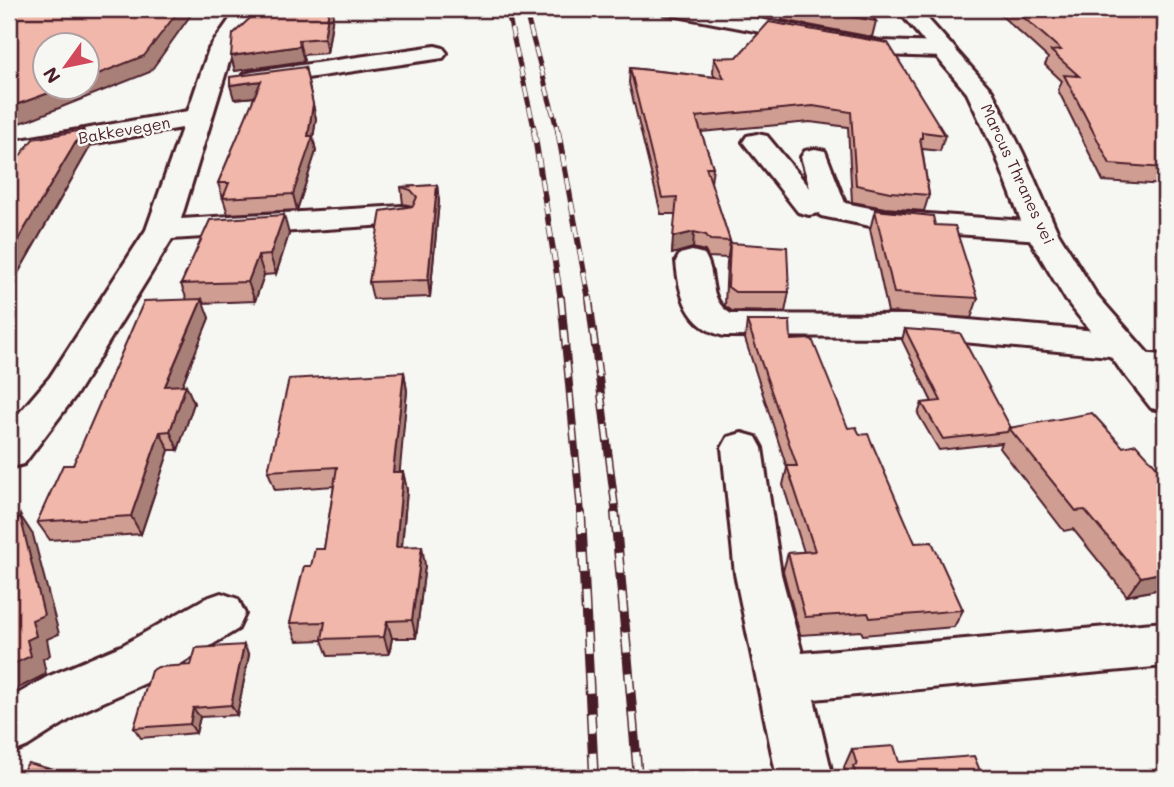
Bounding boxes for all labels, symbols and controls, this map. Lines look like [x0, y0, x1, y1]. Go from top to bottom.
north arrow [32, 32, 102, 102]
text: N [37, 63, 66, 88]
street label: Marcus Thranes vei [977, 100, 1060, 247]
street label: Bakkevegen [76, 111, 172, 148]

